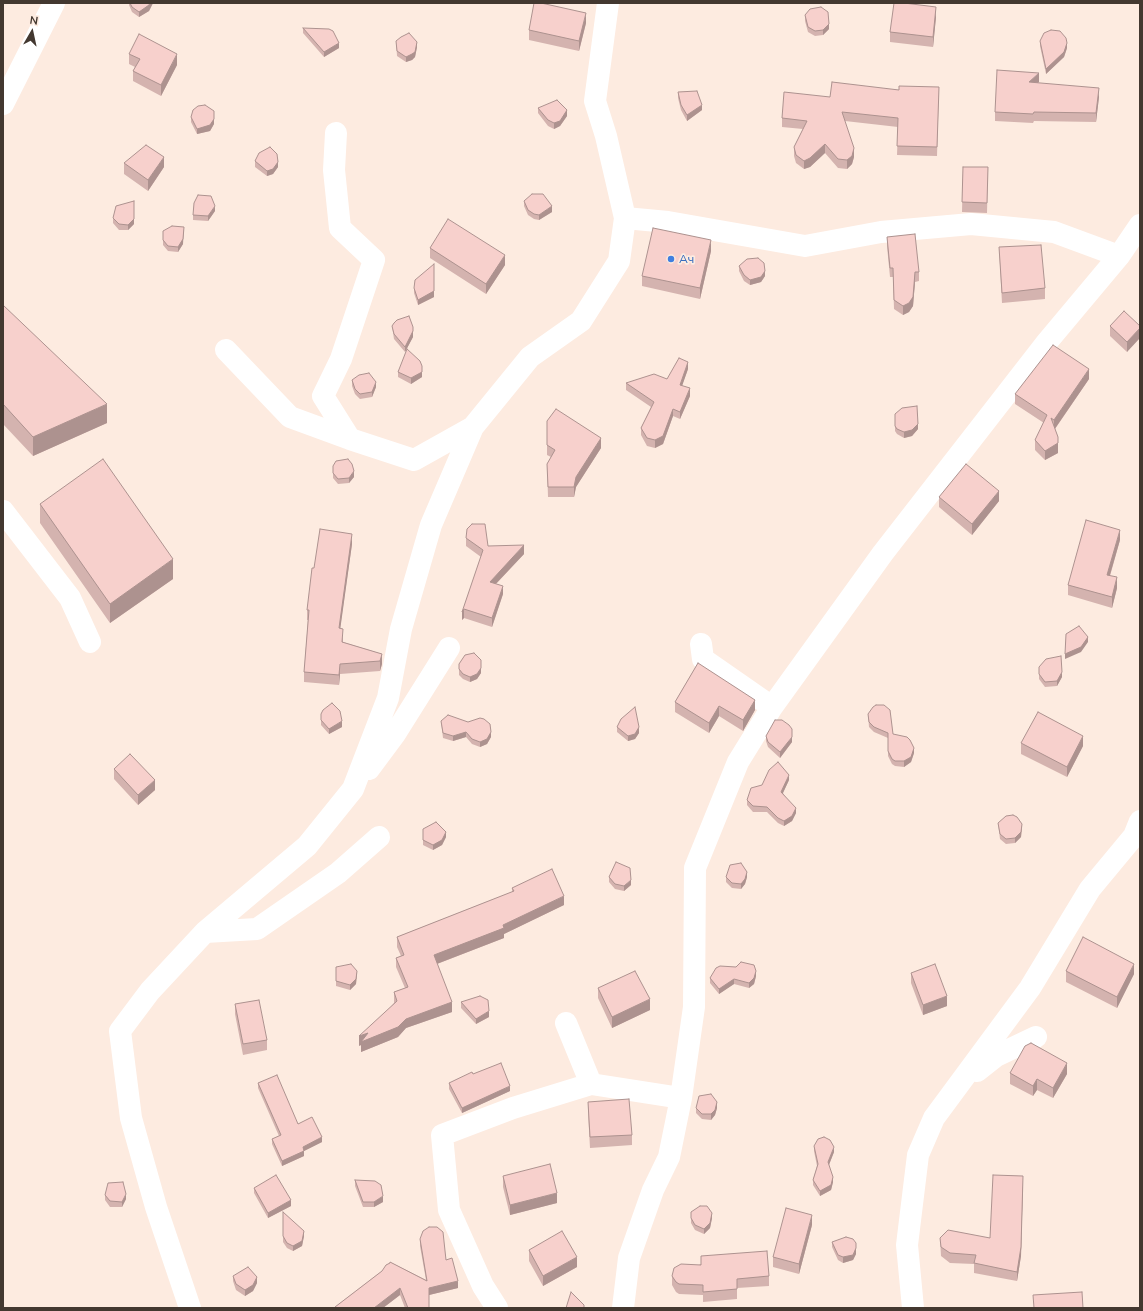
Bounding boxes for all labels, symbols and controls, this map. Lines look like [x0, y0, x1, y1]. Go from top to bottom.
north arrow [12, 12, 52, 52]
text: N [29, 13, 39, 28]
place label: Ач [679, 252, 694, 266]
marker: Ач [666, 254, 676, 264]

